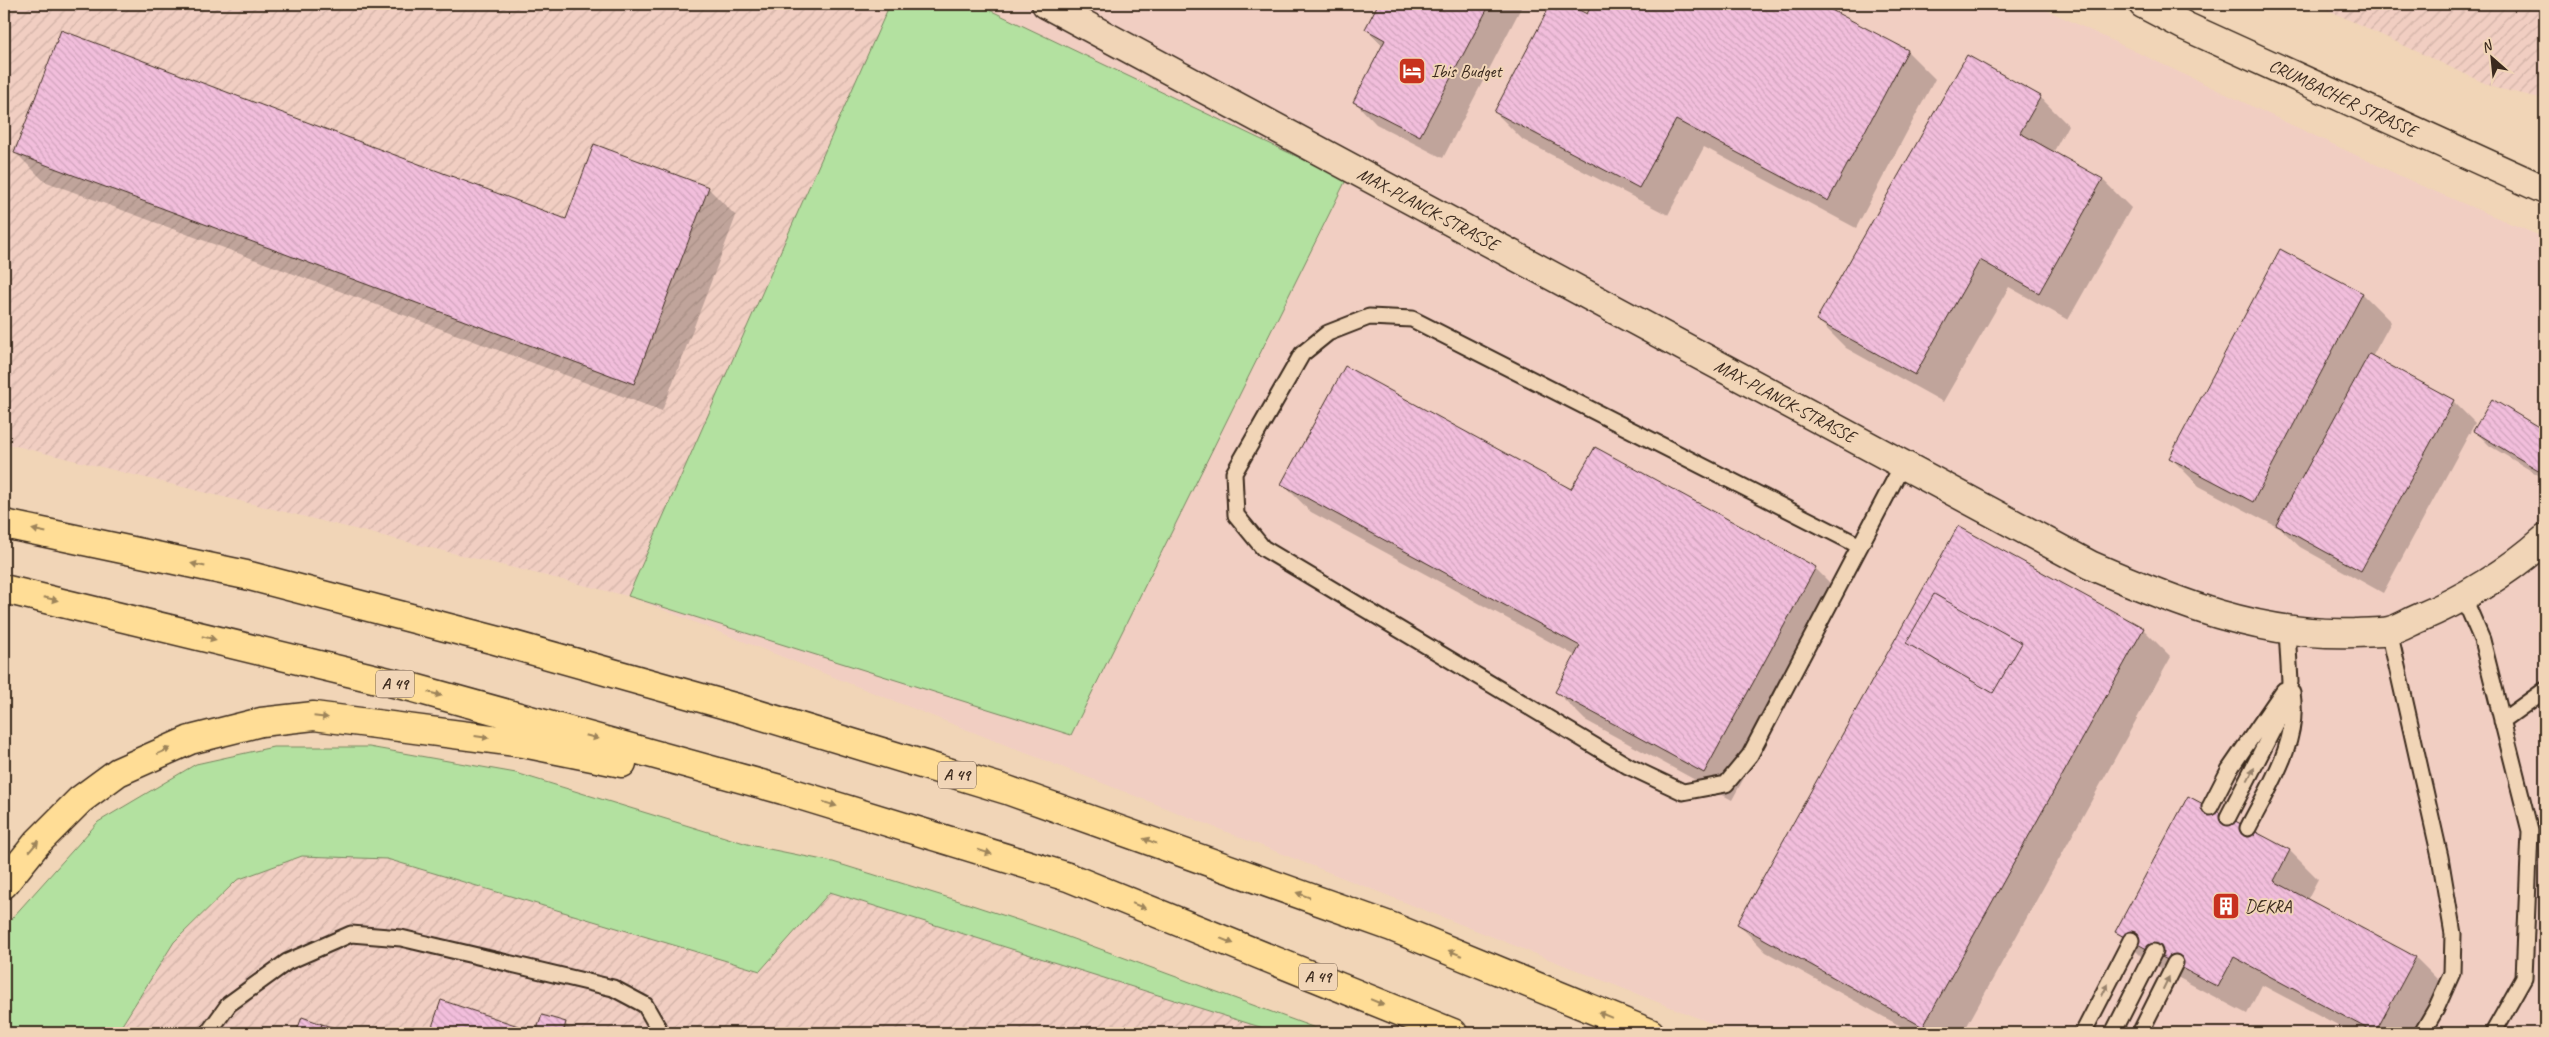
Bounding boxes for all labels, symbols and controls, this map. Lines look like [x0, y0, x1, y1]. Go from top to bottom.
north arrow [2466, 32, 2516, 82]
text: N [2479, 36, 2496, 56]
street label: CRUMBACHER STRASSE [2266, 54, 2422, 143]
hotel icon: Ibis Budget [1397, 56, 1427, 86]
place label: Ibis Budget [1431, 60, 1503, 82]
street label: MAX-PLANCK-STRASSE [1354, 162, 1504, 257]
street label: MAX-PLANCK-STRASSE [1711, 354, 1861, 449]
one-way arrow [31, 527, 47, 535]
one-way arrow [190, 560, 206, 568]
one-way arrow [44, 595, 59, 603]
one-way arrow [202, 634, 217, 642]
road number: A 49 [376, 671, 414, 698]
one-way arrow [427, 690, 442, 698]
one-way arrow [313, 713, 329, 721]
one-way arrow [474, 733, 490, 741]
one-way arrow [584, 733, 599, 741]
one-way arrow [156, 747, 171, 755]
road number: A 49 [938, 762, 976, 788]
one-way arrow [2247, 766, 2255, 781]
one-way arrow [823, 801, 838, 809]
one-way arrow [1142, 837, 1157, 844]
one-way arrow [28, 841, 40, 853]
one-way arrow [978, 849, 993, 857]
one-way arrow [1295, 891, 1310, 898]
building icon: DEKRA [2211, 891, 2241, 921]
place label: DEKRA [2245, 895, 2293, 917]
one-way arrow [1132, 902, 1146, 910]
one-way arrow [1220, 937, 1234, 945]
one-way arrow [1447, 948, 1462, 956]
road number: A 49 [1299, 964, 1337, 990]
one-way arrow [2162, 976, 2170, 990]
one-way arrow [2101, 982, 2109, 997]
one-way arrow [1370, 998, 1385, 1006]
one-way arrow [1598, 1010, 1612, 1018]

